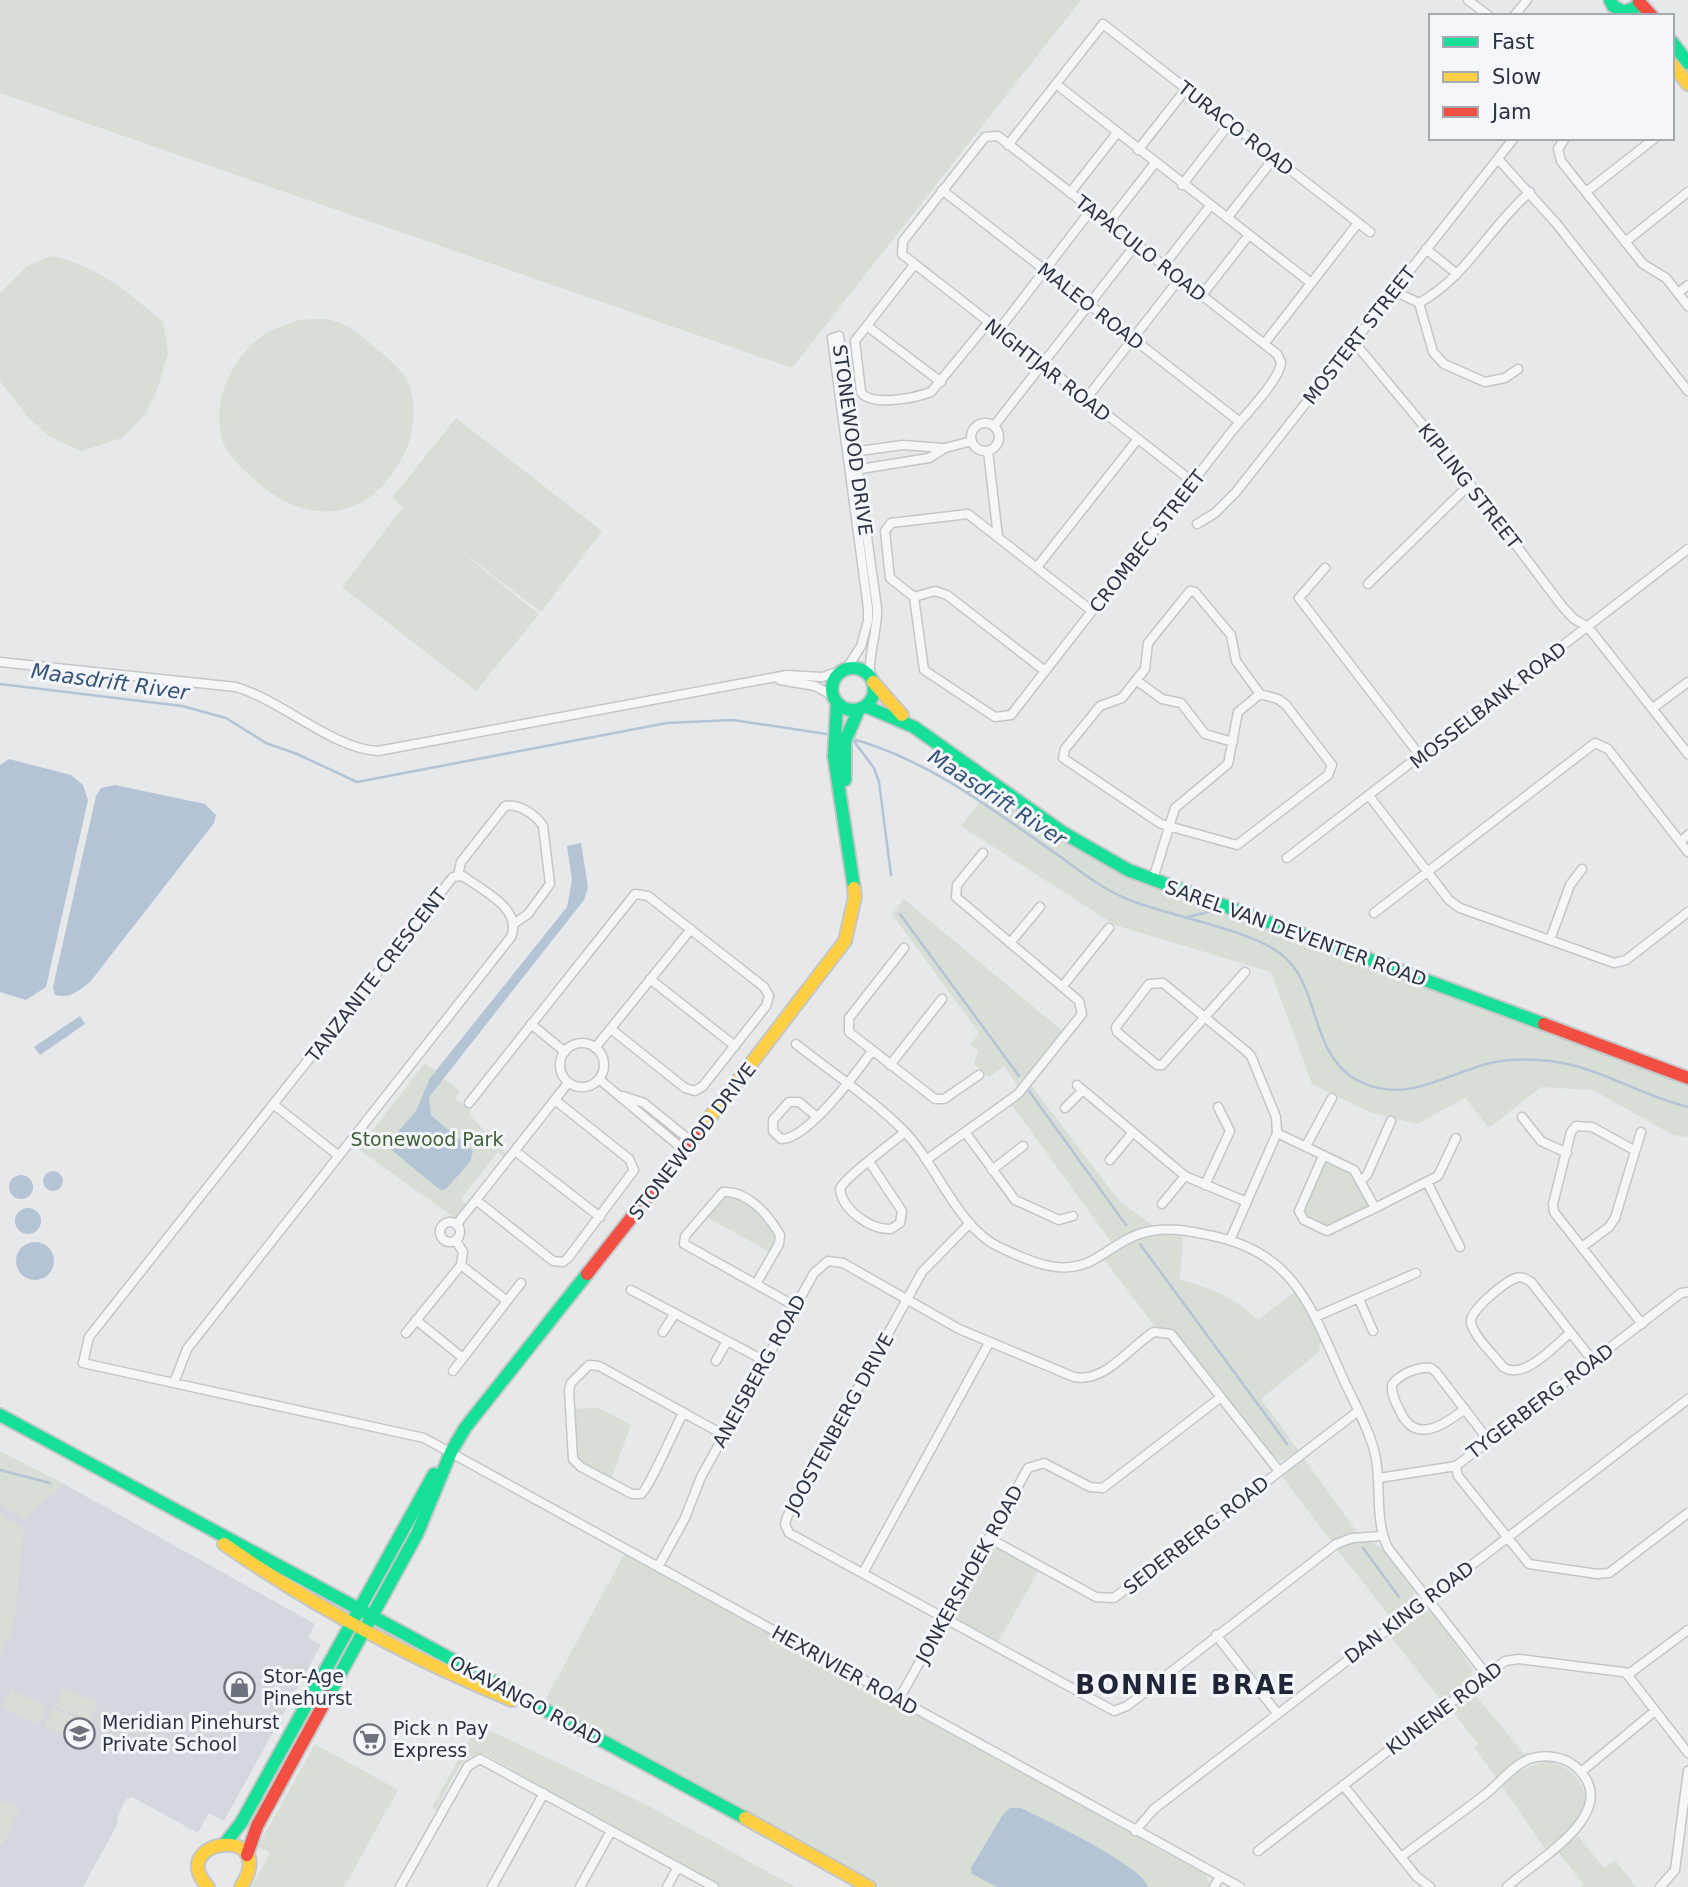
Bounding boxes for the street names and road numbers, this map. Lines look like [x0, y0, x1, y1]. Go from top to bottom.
street label: TURACO ROAD [1173, 76, 1298, 180]
street label: TAPACULO ROAD [1071, 190, 1211, 306]
street label: MALEO ROAD [1034, 258, 1148, 354]
street label: MOSTERT STREET [1298, 261, 1420, 408]
street label: NIGHTJAR ROAD [981, 314, 1115, 426]
street label: STONEWOOD DRIVE [829, 343, 877, 537]
street label: KIPLING STREET [1414, 419, 1526, 553]
street label: CROMBEC STREET [1085, 465, 1210, 617]
street label: MOSSELBANK ROAD [1405, 637, 1571, 773]
street label: SAREL VAN DEVENTER ROAD [1162, 875, 1430, 991]
street label: TANZANITE CRESCENT [301, 883, 451, 1067]
street label: STONEWOOD DRIVE [624, 1058, 760, 1224]
street label: ANEISBERG ROAD [708, 1291, 810, 1451]
street label: JOOSTENBERG DRIVE [780, 1329, 898, 1518]
street label: TYGERBERG ROAD [1462, 1339, 1618, 1464]
street label: SEDERBERG ROAD [1119, 1471, 1273, 1599]
street label: JONKERSHOEK ROAD [910, 1481, 1027, 1668]
street label: DAN KING ROAD [1340, 1556, 1478, 1668]
street label: HEXRIVIER ROAD [768, 1621, 922, 1719]
street label: OKAVANGO ROAD [446, 1651, 606, 1749]
street label: KUNENE ROAD [1382, 1657, 1506, 1759]

